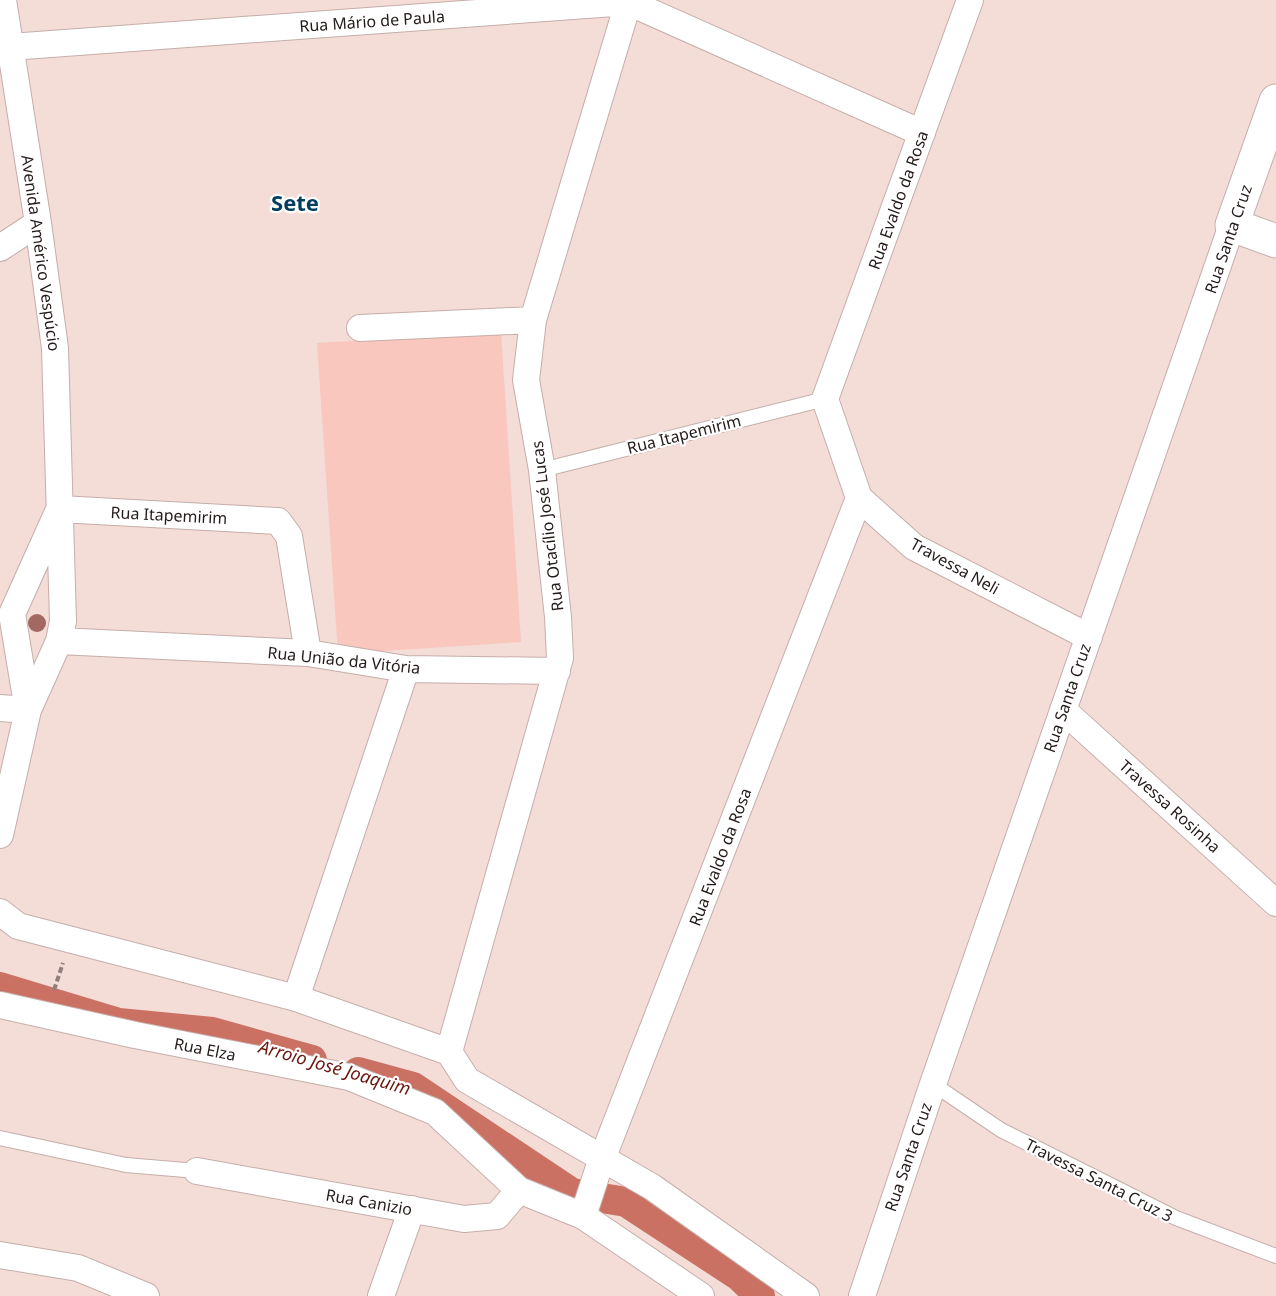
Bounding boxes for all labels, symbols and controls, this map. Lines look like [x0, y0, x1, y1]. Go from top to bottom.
street label: Rua Mário de Paula [299, 5, 445, 37]
street label: Rua Evaldo da Rosa [863, 128, 933, 272]
street label: Avenida Américo Vespúcio [16, 153, 66, 353]
street label: Rua Santa Cruz [1199, 182, 1257, 296]
district label: Sete [271, 187, 319, 217]
street label: Rua Itapemirim [625, 409, 743, 459]
street label: Rua Otacílio José Lucas [526, 439, 568, 613]
street label: Rua Itapemirim [110, 501, 228, 529]
street label: Travessa Neli [907, 533, 1003, 599]
street label: Rua União da Vitória [267, 641, 421, 679]
street label: Rua Santa Cruz [1038, 641, 1096, 755]
street label: Travessa Rosinha [1115, 755, 1225, 857]
street label: Rua Evaldo da Rosa [684, 785, 756, 929]
street label: Rua Elza [172, 1032, 238, 1066]
water label: Arroio José Joaquim [254, 1033, 414, 1100]
street label: Rua Santa Cruz [879, 1100, 937, 1214]
street label: Travessa Santa Cruz 3 [1021, 1133, 1177, 1227]
street label: Rua Canizio [324, 1184, 414, 1220]

